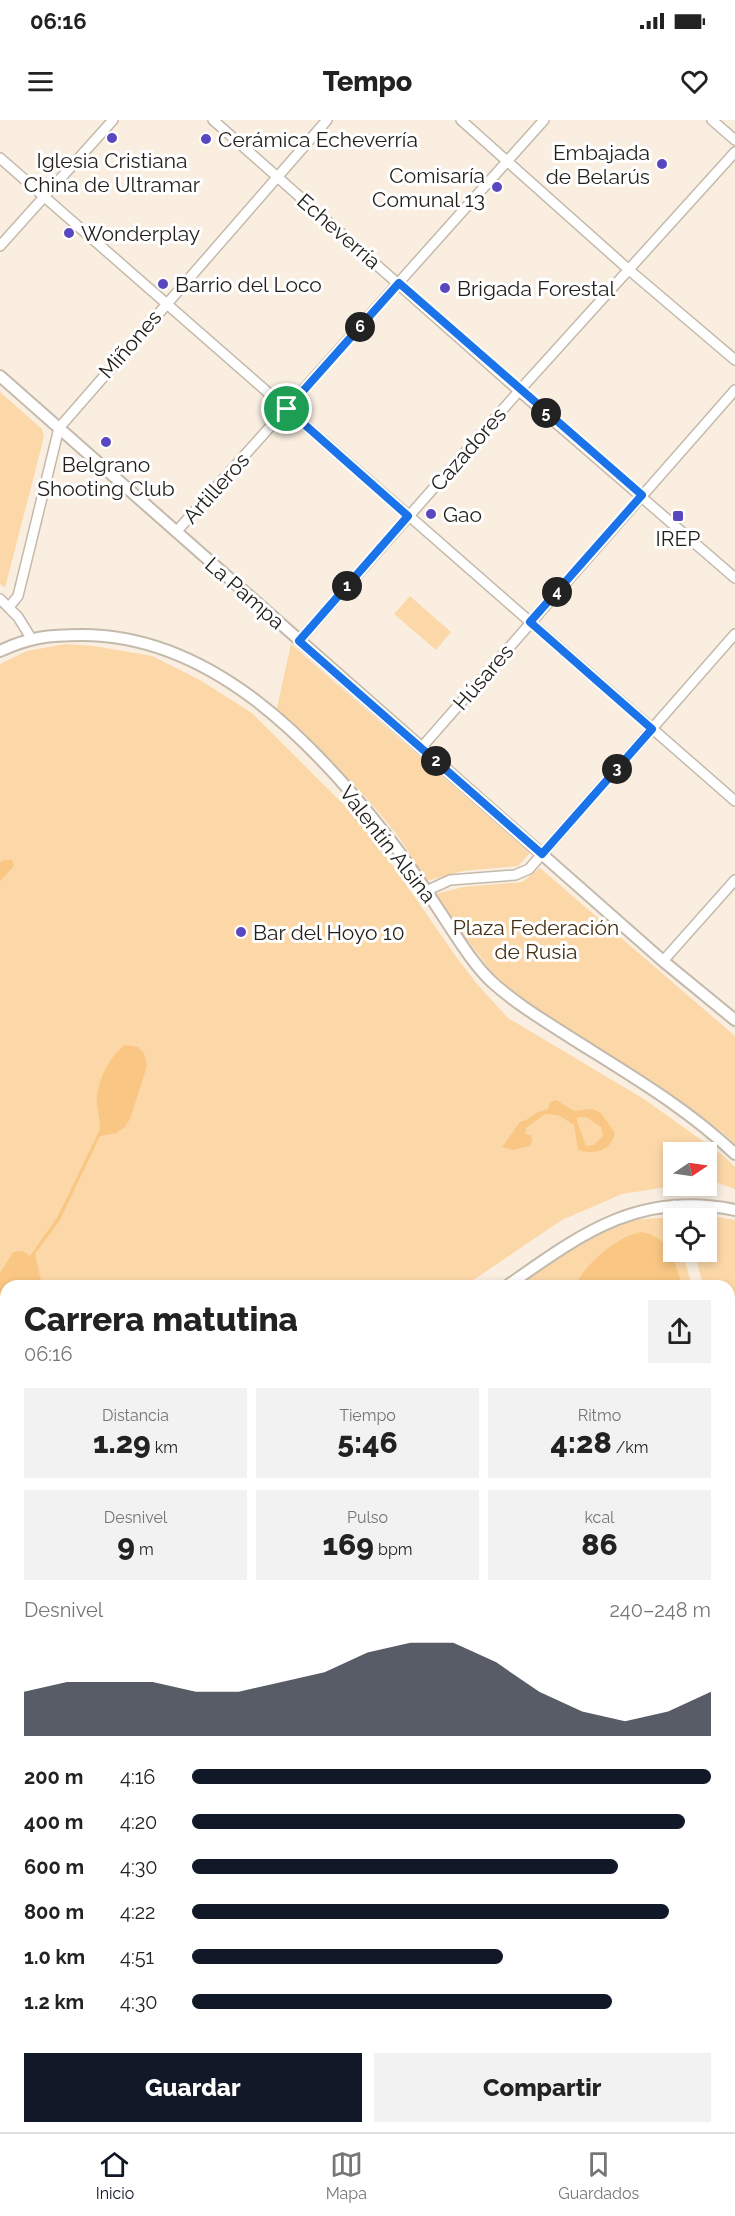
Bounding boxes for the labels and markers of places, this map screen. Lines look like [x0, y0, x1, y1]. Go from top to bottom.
place label: Cerámica Echeverría [218, 127, 418, 152]
marker: Iglesia Cristiana China de Ultramar [105, 131, 119, 145]
marker: Cerámica Echeverría [199, 132, 213, 146]
place label: Embajada de Belarús [546, 140, 650, 189]
place label: Iglesia Cristiana China de Ultramar [24, 148, 201, 197]
marker: Embajada de Belarús [655, 157, 669, 171]
place label: Comisaría Comunal 13 [372, 163, 485, 212]
marker: Comisaría Comunal 13 [490, 180, 504, 194]
place label: Wonderplay [81, 221, 200, 246]
marker: Wonderplay [62, 226, 76, 240]
place label: Barrio del Loco [175, 272, 322, 297]
place label: Brigada Forestal [457, 276, 615, 301]
marker: Barrio del Loco [156, 277, 170, 291]
marker: Brigada Forestal [438, 281, 452, 295]
pin: 6 [345, 312, 375, 342]
pin [261, 383, 312, 434]
pin: 5 [531, 398, 561, 428]
marker: Belgrano Shooting Club [99, 435, 113, 449]
place label: Belgrano Shooting Club [37, 452, 175, 501]
place label: Gao [443, 502, 482, 527]
marker: Gao [424, 507, 438, 521]
marker: IREP [671, 509, 685, 523]
place label: IREP [656, 526, 700, 551]
pin: 1 [332, 571, 362, 601]
pin: 4 [542, 577, 572, 607]
pin: 2 [421, 746, 451, 776]
pin: 3 [602, 754, 632, 784]
place label: Bar del Hoyo 10 [253, 920, 405, 945]
marker: Bar del Hoyo 10 [234, 925, 248, 939]

